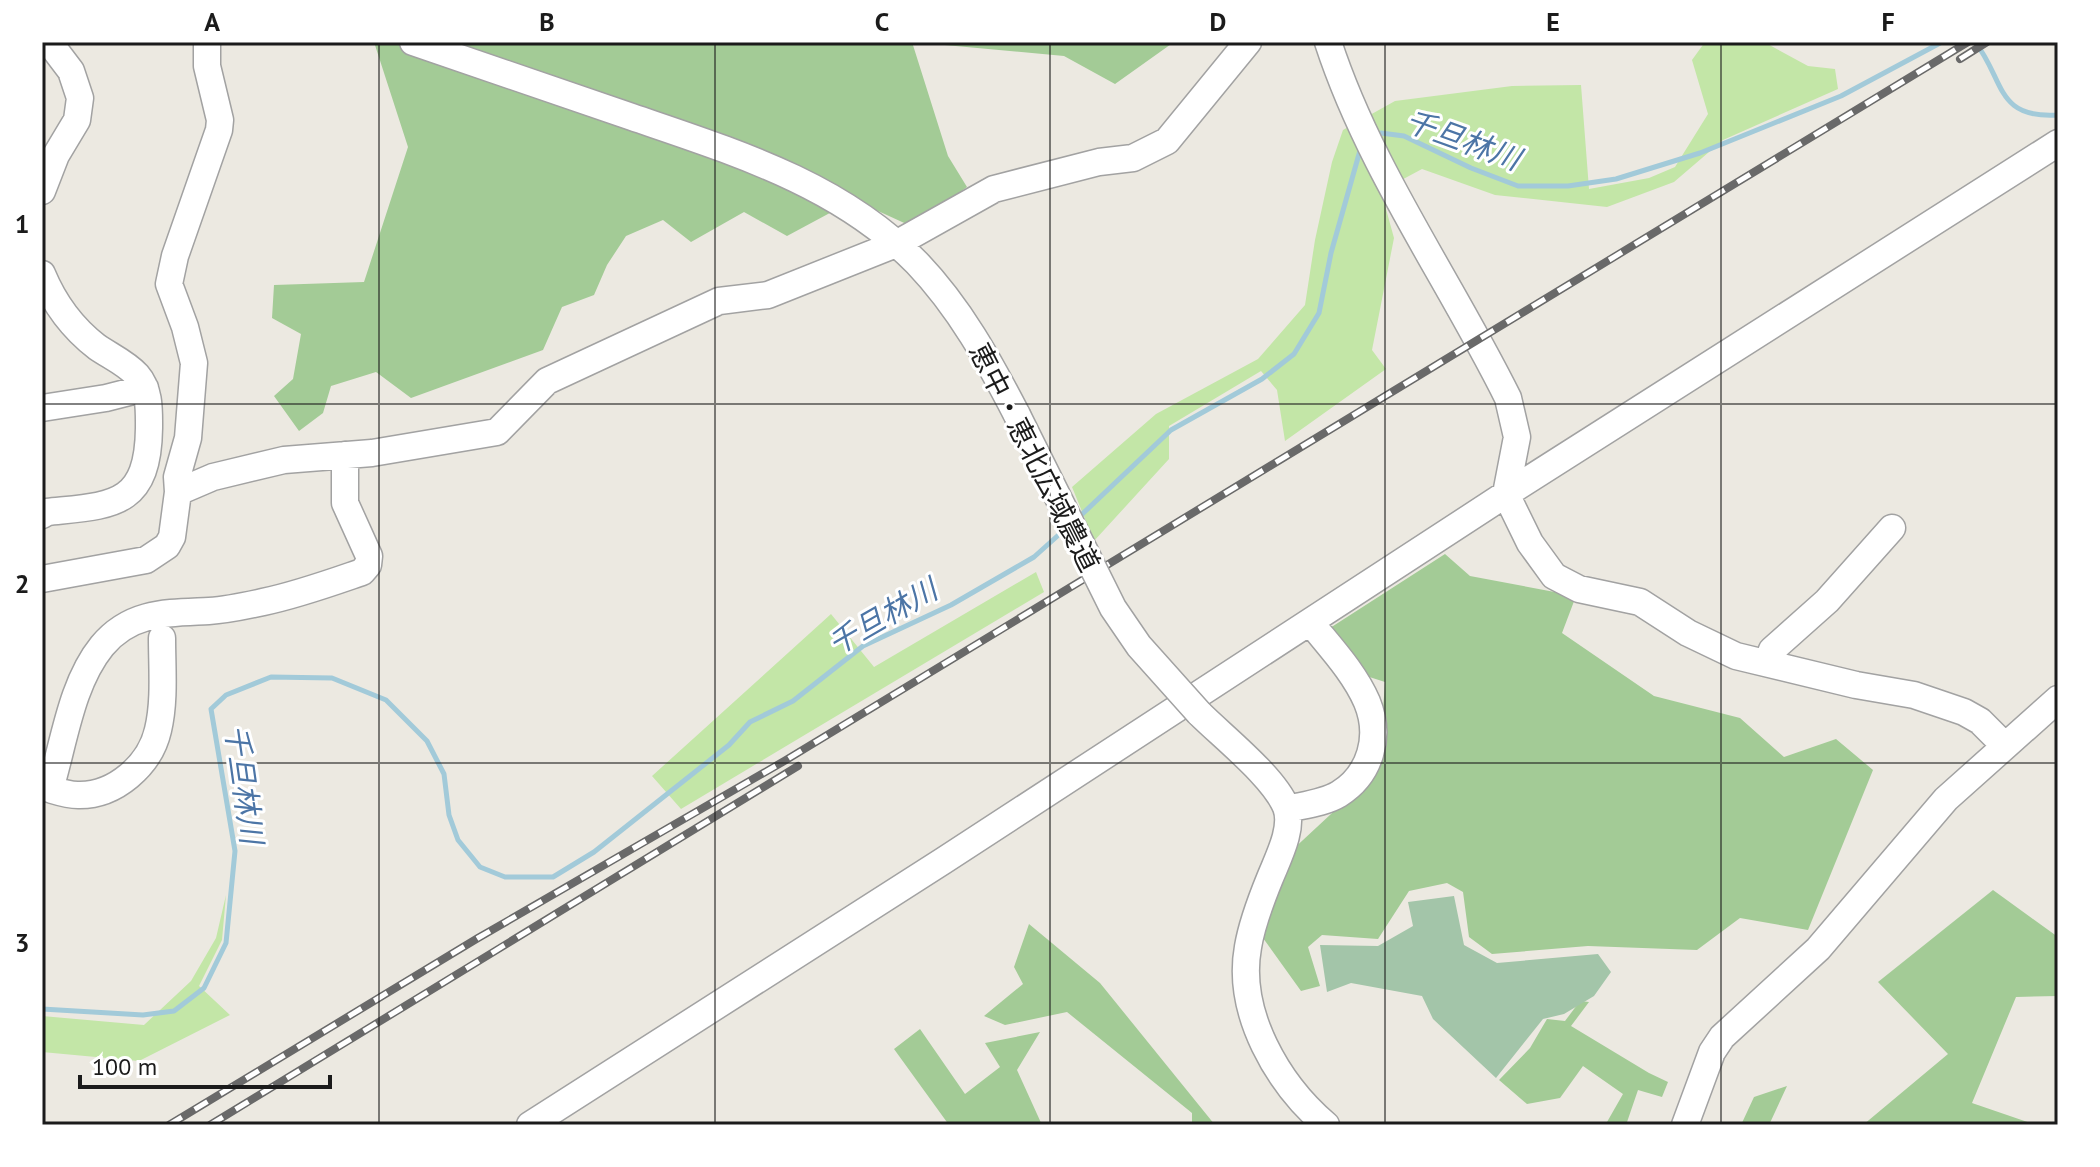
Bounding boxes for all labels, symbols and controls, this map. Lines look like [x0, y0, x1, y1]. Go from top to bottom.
text: A [204, 5, 220, 38]
text: B [539, 5, 555, 38]
text: C [875, 5, 889, 38]
text: D [1210, 5, 1226, 38]
text: E [1546, 5, 1560, 38]
text: F [1881, 5, 1895, 38]
water label: 千旦林川 [1400, 100, 1529, 179]
text: 1 [15, 207, 29, 240]
street label: 恵中・恵北広域農道 [961, 336, 1109, 578]
text: 2 [15, 567, 29, 600]
water label: 千旦林川 [820, 568, 946, 663]
water label: 千旦林川 [217, 722, 273, 849]
text: 3 [15, 926, 29, 959]
scale bar [80, 1039, 330, 1089]
text: 100 m [92, 1051, 157, 1082]

